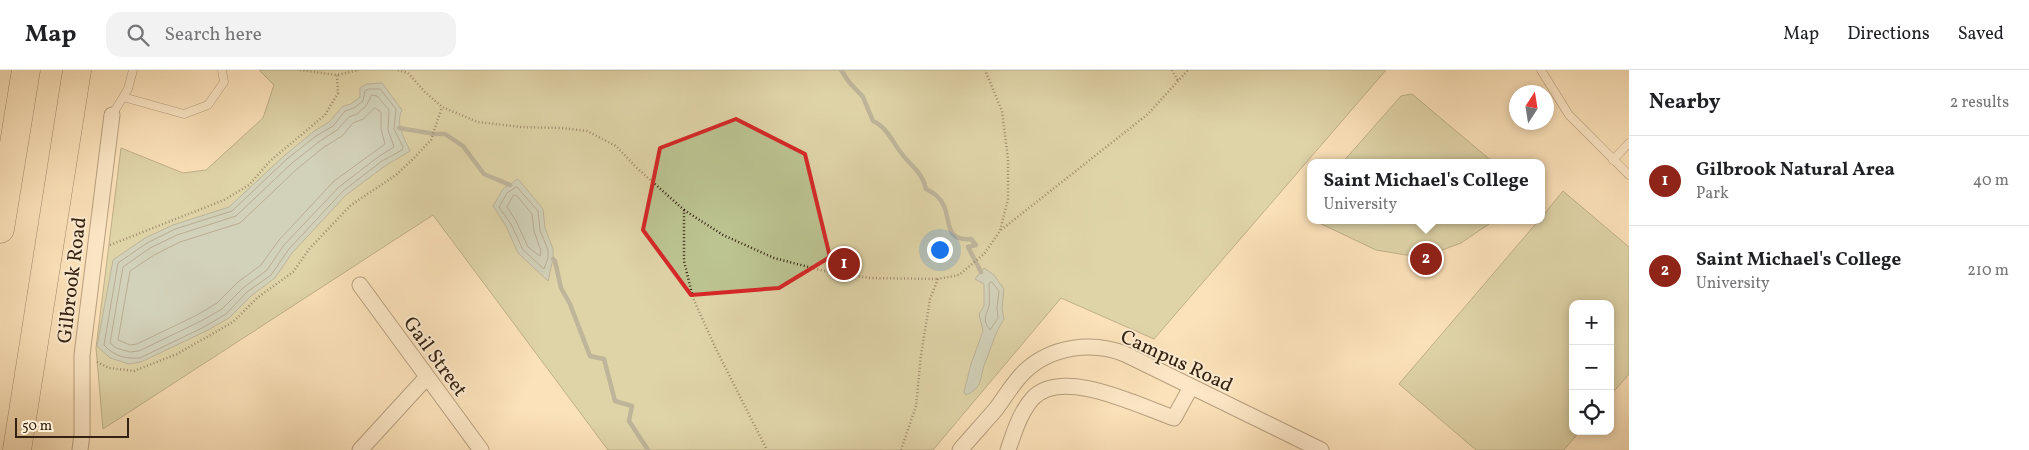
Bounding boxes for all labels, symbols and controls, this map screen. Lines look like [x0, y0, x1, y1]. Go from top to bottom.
search box [106, 12, 456, 57]
text: Map [25, 18, 76, 52]
icon: search [124, 21, 152, 49]
text: Search here [164, 22, 262, 48]
text: Map [1783, 22, 1819, 47]
text: Directions [1847, 22, 1930, 47]
text: Saved [1958, 22, 2004, 47]
north arrow [1509, 85, 1554, 130]
text: Nearby [1649, 88, 1720, 117]
text: 2 results [1950, 92, 2009, 114]
text: Gilbrook Natural Area [1696, 157, 1895, 183]
popup [1307, 159, 1545, 224]
text: Saint Michael's College [1323, 168, 1529, 194]
text: 1 [1662, 170, 1668, 192]
text: 40 m [1973, 170, 2009, 192]
text: Park [1696, 183, 1729, 205]
text: University [1323, 194, 1397, 216]
street label: Gilbrook Road [51, 215, 95, 345]
your location [927, 237, 953, 263]
pin: 2 [1410, 240, 1442, 278]
pin: 1 [828, 245, 860, 283]
text: Saint Michael's College [1696, 247, 1901, 273]
text: 2 [1661, 260, 1669, 282]
text: 210 m [1967, 260, 2009, 282]
text: University [1696, 273, 1770, 295]
map controls [1569, 300, 1614, 435]
button: + [1569, 300, 1614, 345]
street label: Gail Street [396, 311, 473, 403]
street label: Campus Road [1115, 324, 1237, 400]
button: − [1569, 345, 1614, 390]
button: locate [1569, 390, 1614, 435]
scale bar [15, 415, 129, 438]
text: 50 m [22, 417, 52, 436]

